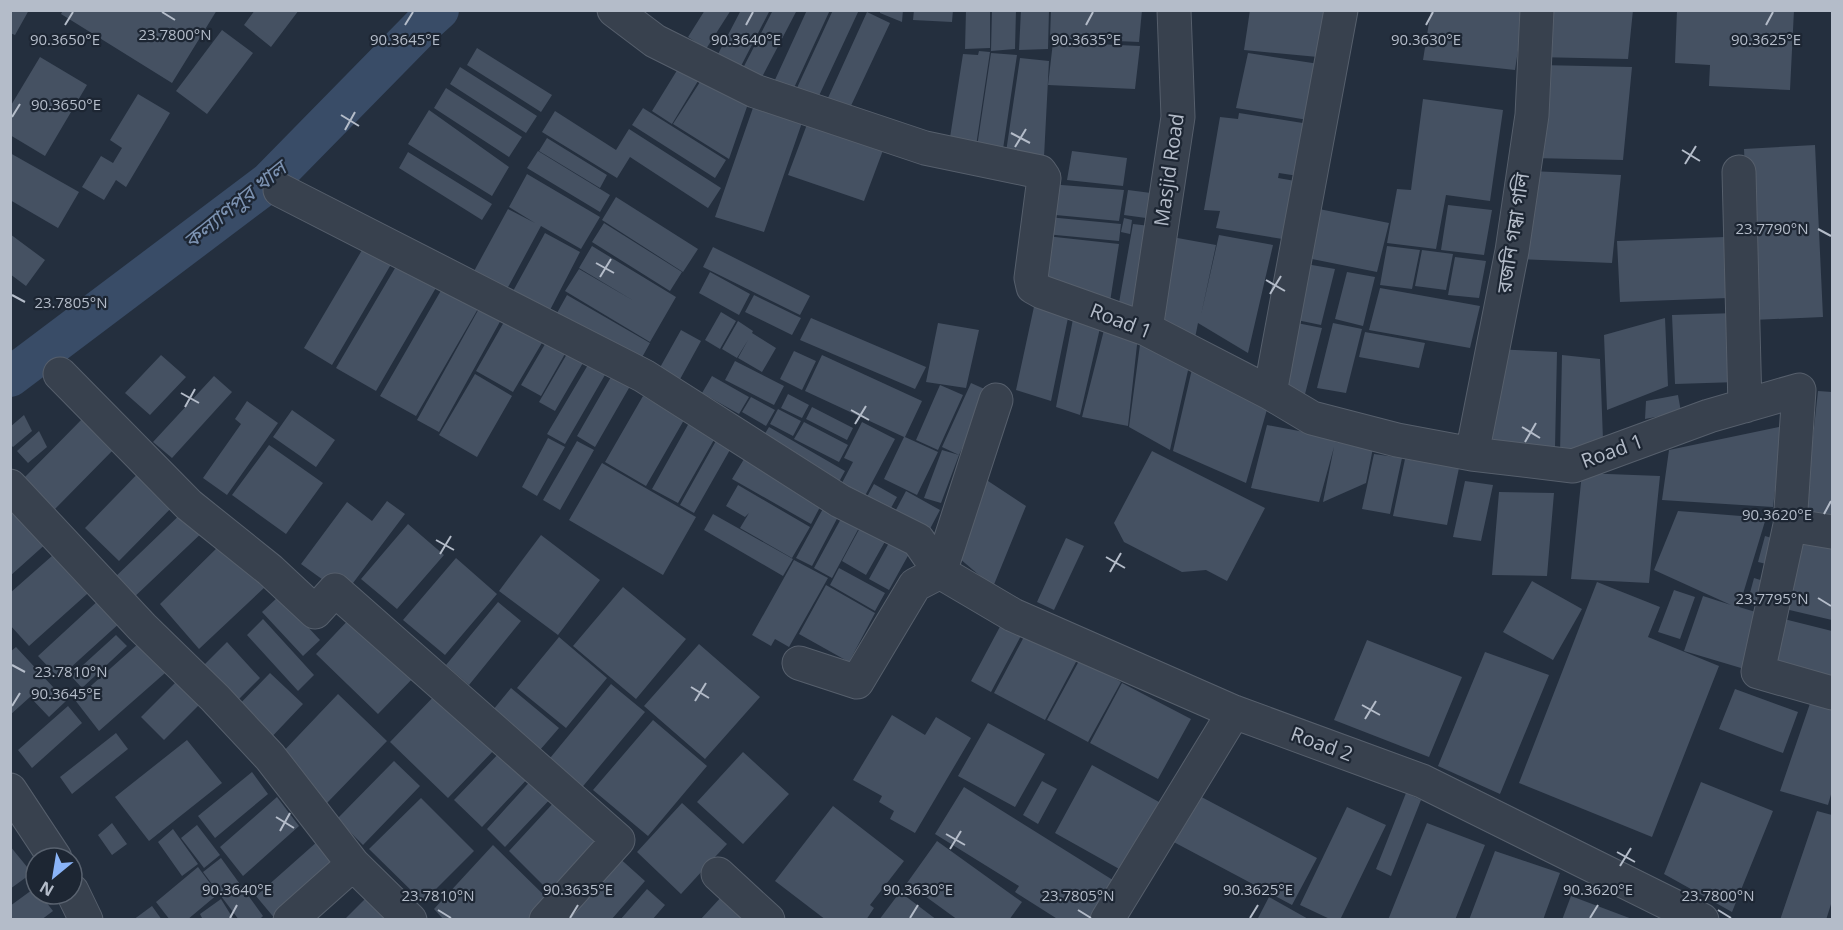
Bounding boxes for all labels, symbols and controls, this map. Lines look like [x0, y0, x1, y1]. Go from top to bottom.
text: 23.7800°N [138, 24, 212, 44]
text: 90.3650°E [30, 29, 100, 49]
text: 90.3645°E [370, 29, 440, 49]
text: 90.3640°E [711, 29, 781, 49]
text: 90.3635°E [1051, 29, 1121, 49]
text: 90.3630°E [1391, 29, 1461, 49]
text: 90.3625°E [1731, 29, 1801, 49]
text: 90.3650°E [31, 94, 101, 114]
street label: Masjid Road [1147, 112, 1190, 228]
water label: কল্যাণপুর খাল [177, 152, 294, 254]
street label: রজনি গন্ধা গলি [1490, 170, 1535, 296]
text: 23.7790°N [1735, 218, 1809, 238]
text: 23.7805°N [34, 292, 108, 312]
street label: Road 1 [1086, 296, 1156, 345]
street label: Road 1 [1577, 427, 1647, 474]
text: 90.3620°E [1742, 504, 1812, 524]
text: 23.7795°N [1735, 588, 1809, 608]
text: 23.7810°N [34, 661, 108, 681]
text: 90.3645°E [31, 683, 101, 703]
street label: Road 2 [1287, 720, 1357, 767]
north arrow [24, 846, 84, 906]
text: N [35, 876, 58, 902]
text: 90.3640°E [202, 879, 272, 899]
text: 90.3635°E [543, 879, 613, 899]
text: 90.3630°E [883, 879, 953, 899]
text: 90.3625°E [1223, 879, 1293, 899]
text: 90.3620°E [1563, 879, 1633, 899]
text: 23.7810°N [401, 885, 475, 905]
text: 23.7805°N [1041, 885, 1115, 905]
text: 23.7800°N [1681, 885, 1755, 905]

